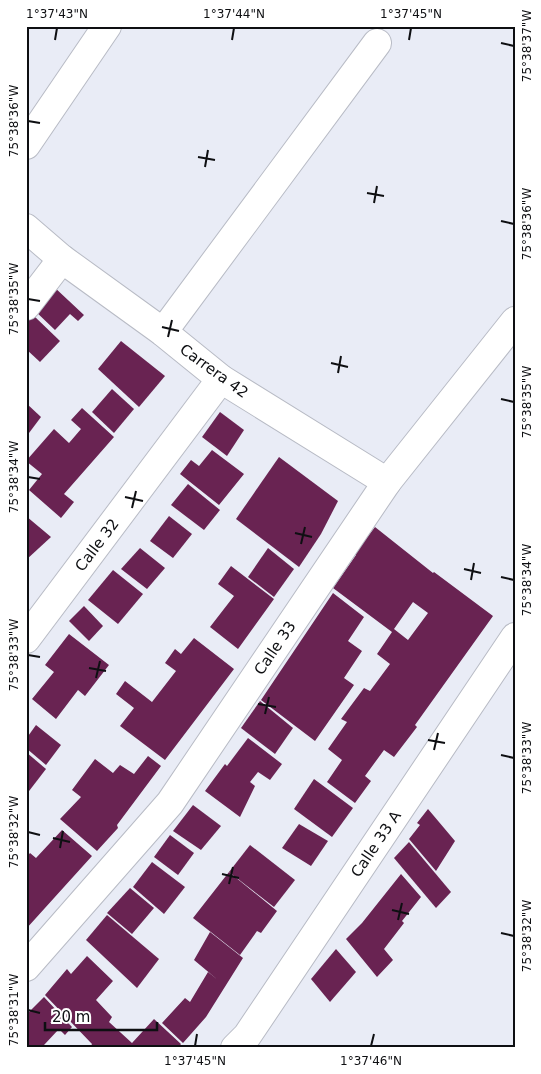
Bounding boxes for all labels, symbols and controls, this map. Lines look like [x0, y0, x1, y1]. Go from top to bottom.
text: 1°37'43"N [26, 7, 88, 21]
text: 1°37'44"N [203, 7, 265, 21]
text: 1°37'45"N [380, 7, 442, 21]
text: 75°38'37"W [520, 10, 534, 82]
text: 75°38'36"W [7, 85, 21, 157]
text: 75°38'36"W [520, 188, 534, 260]
text: 75°38'35"W [7, 263, 21, 335]
street label: Carrera 42 [176, 340, 252, 402]
text: 75°38'35"W [520, 366, 534, 438]
text: 75°38'34"W [7, 441, 21, 513]
street label: Calle 32 [71, 515, 123, 575]
text: 75°38'34"W [520, 544, 534, 616]
street label: Calle 33 [250, 618, 300, 678]
text: 75°38'33"W [7, 619, 21, 691]
text: 75°38'33"W [520, 722, 534, 794]
text: 75°38'32"W [7, 796, 21, 868]
street label: Calle 33 A [347, 807, 405, 881]
text: 75°38'32"W [520, 900, 534, 972]
text: 75°38'31"W [7, 974, 21, 1046]
scale bar [45, 999, 158, 1031]
text: 20 m [52, 1008, 90, 1026]
text: 1°37'45"N [164, 1054, 226, 1068]
text: 1°37'46"N [340, 1054, 402, 1068]

